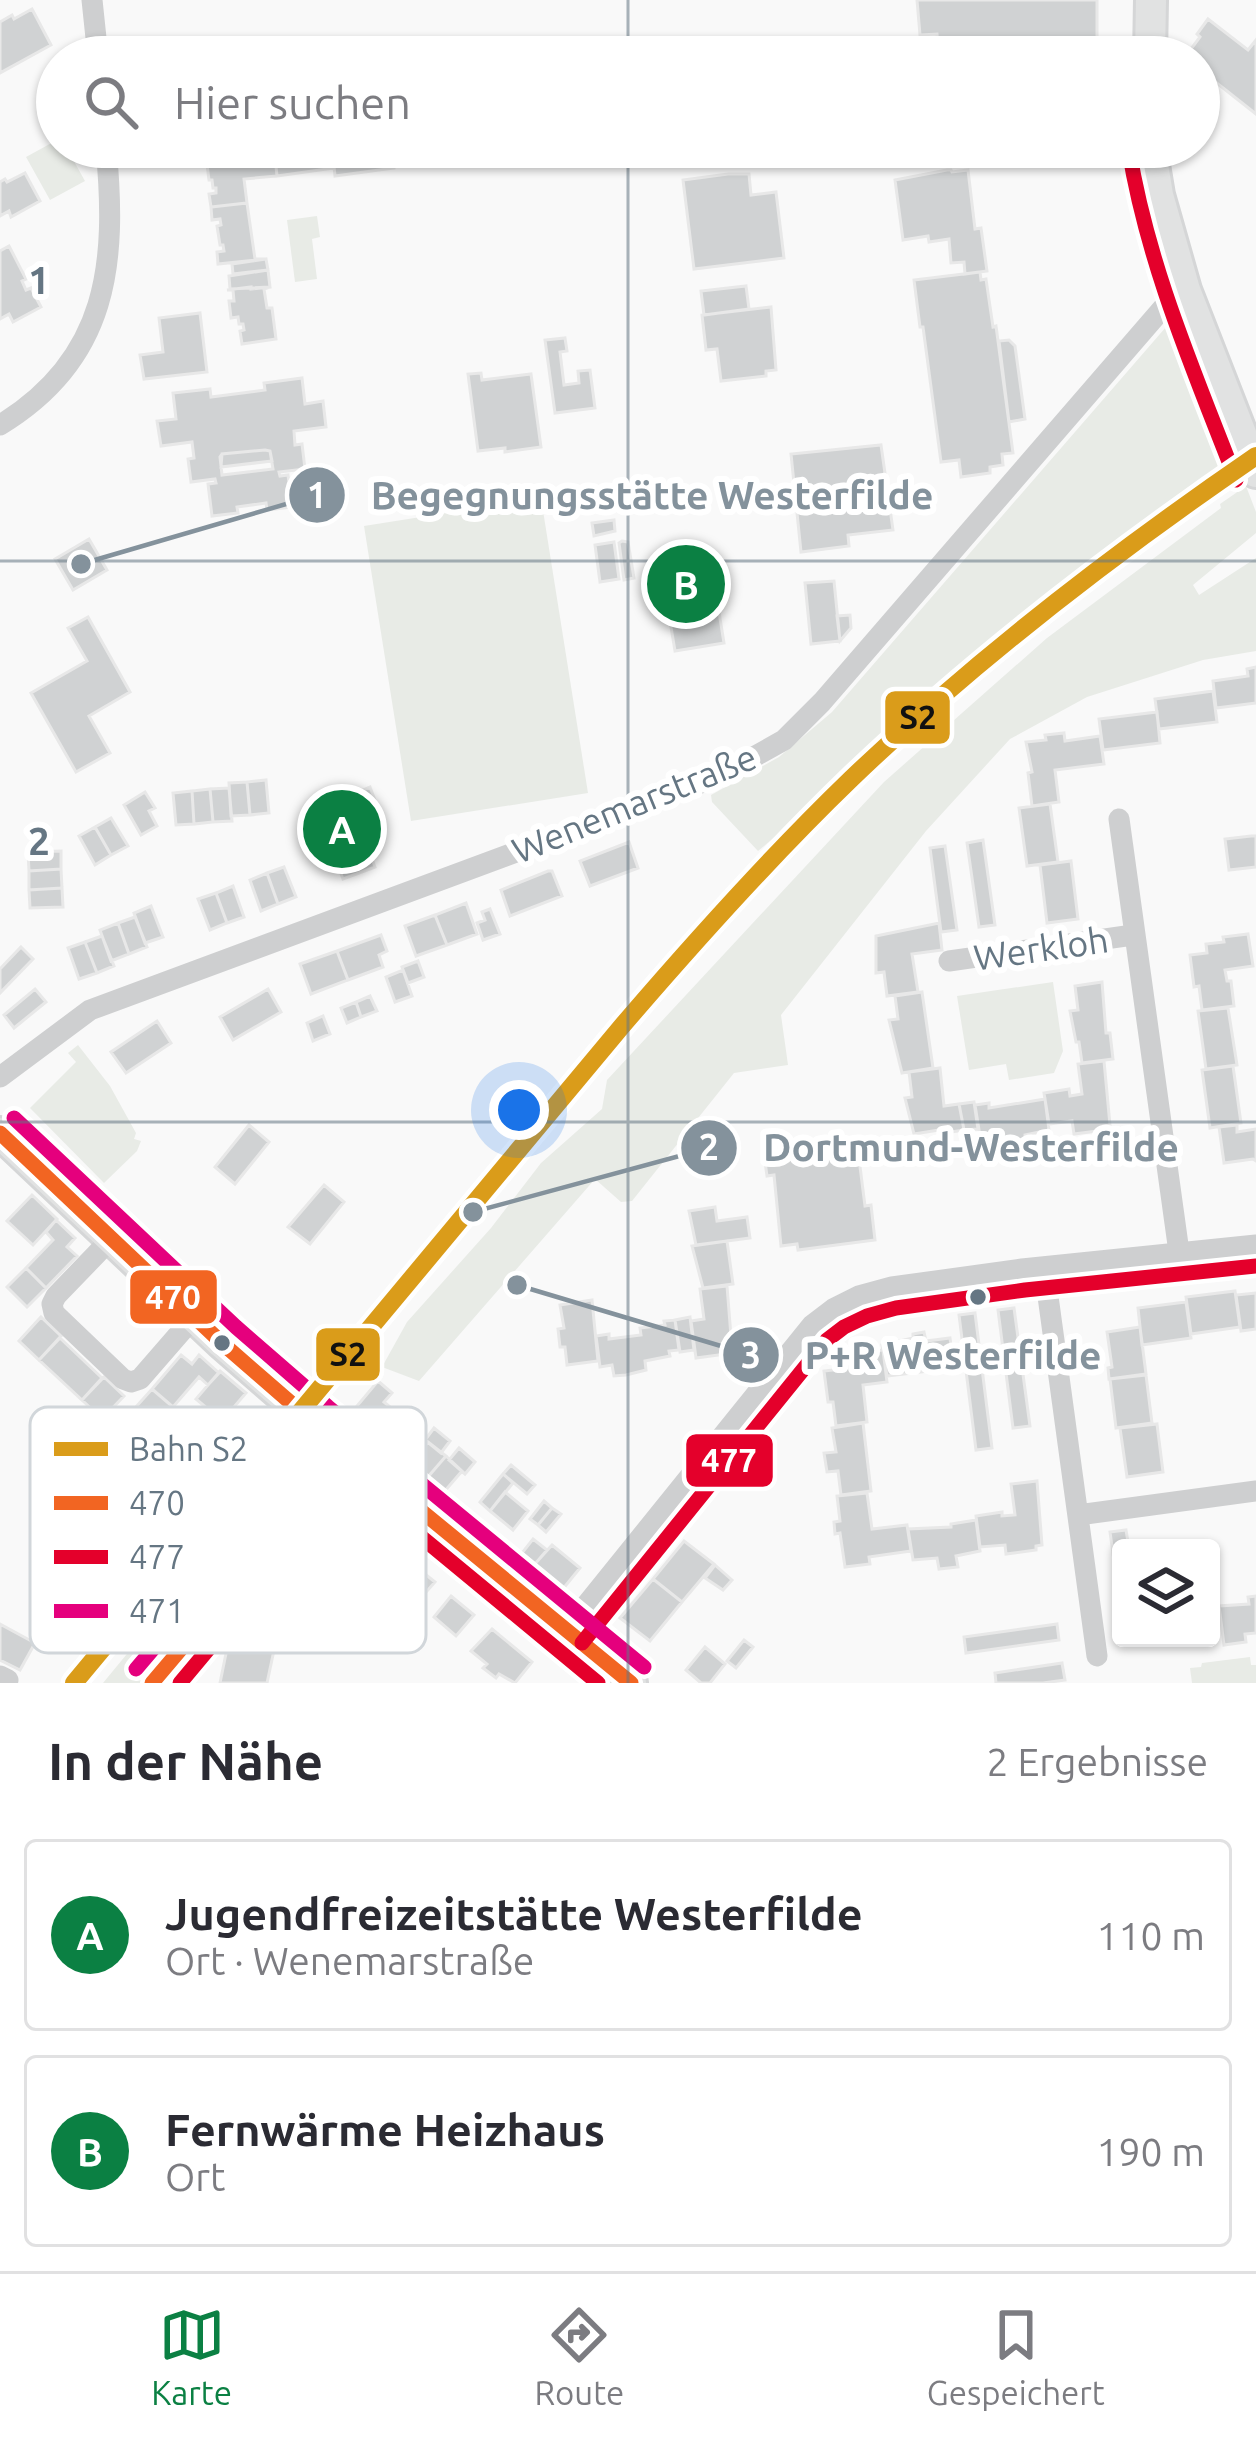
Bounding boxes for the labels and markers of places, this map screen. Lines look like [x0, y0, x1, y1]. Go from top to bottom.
callout: Begegnungsstätte Westerfilde [287, 458, 958, 533]
pin: B [647, 539, 725, 629]
pin: A [303, 784, 381, 874]
callout: Dortmund-Westerfilde [679, 1110, 1203, 1185]
unlabelled marker [967, 1286, 989, 1308]
callout: P+R Westerfilde [721, 1317, 1126, 1392]
unlabelled marker [211, 1332, 233, 1354]

